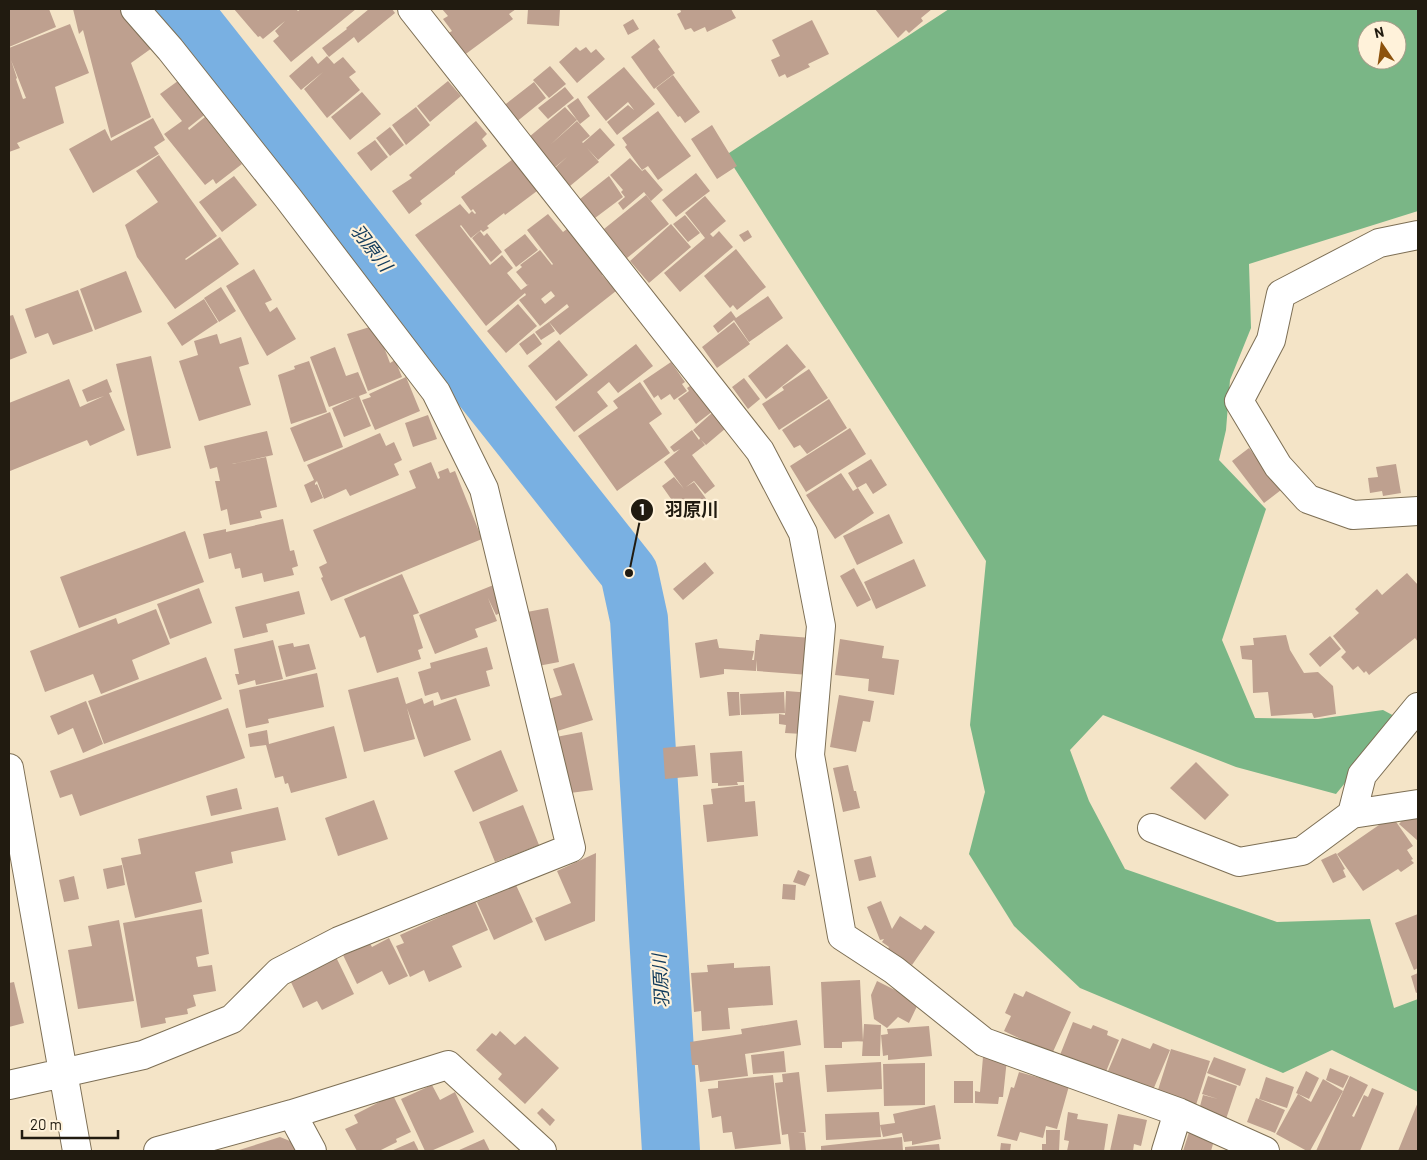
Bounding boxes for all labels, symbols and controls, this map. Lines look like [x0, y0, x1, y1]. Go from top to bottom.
north arrow [1357, 20, 1407, 70]
text: N [1373, 23, 1385, 41]
water label: 羽原川 [346, 219, 398, 277]
callout: 羽原川 [630, 493, 729, 526]
text: 羽原川 [665, 498, 719, 520]
text: 1 [639, 500, 645, 518]
water label: 羽原川 [647, 952, 672, 1009]
scale bar [22, 1108, 119, 1140]
text: 20 m [30, 1115, 62, 1133]

